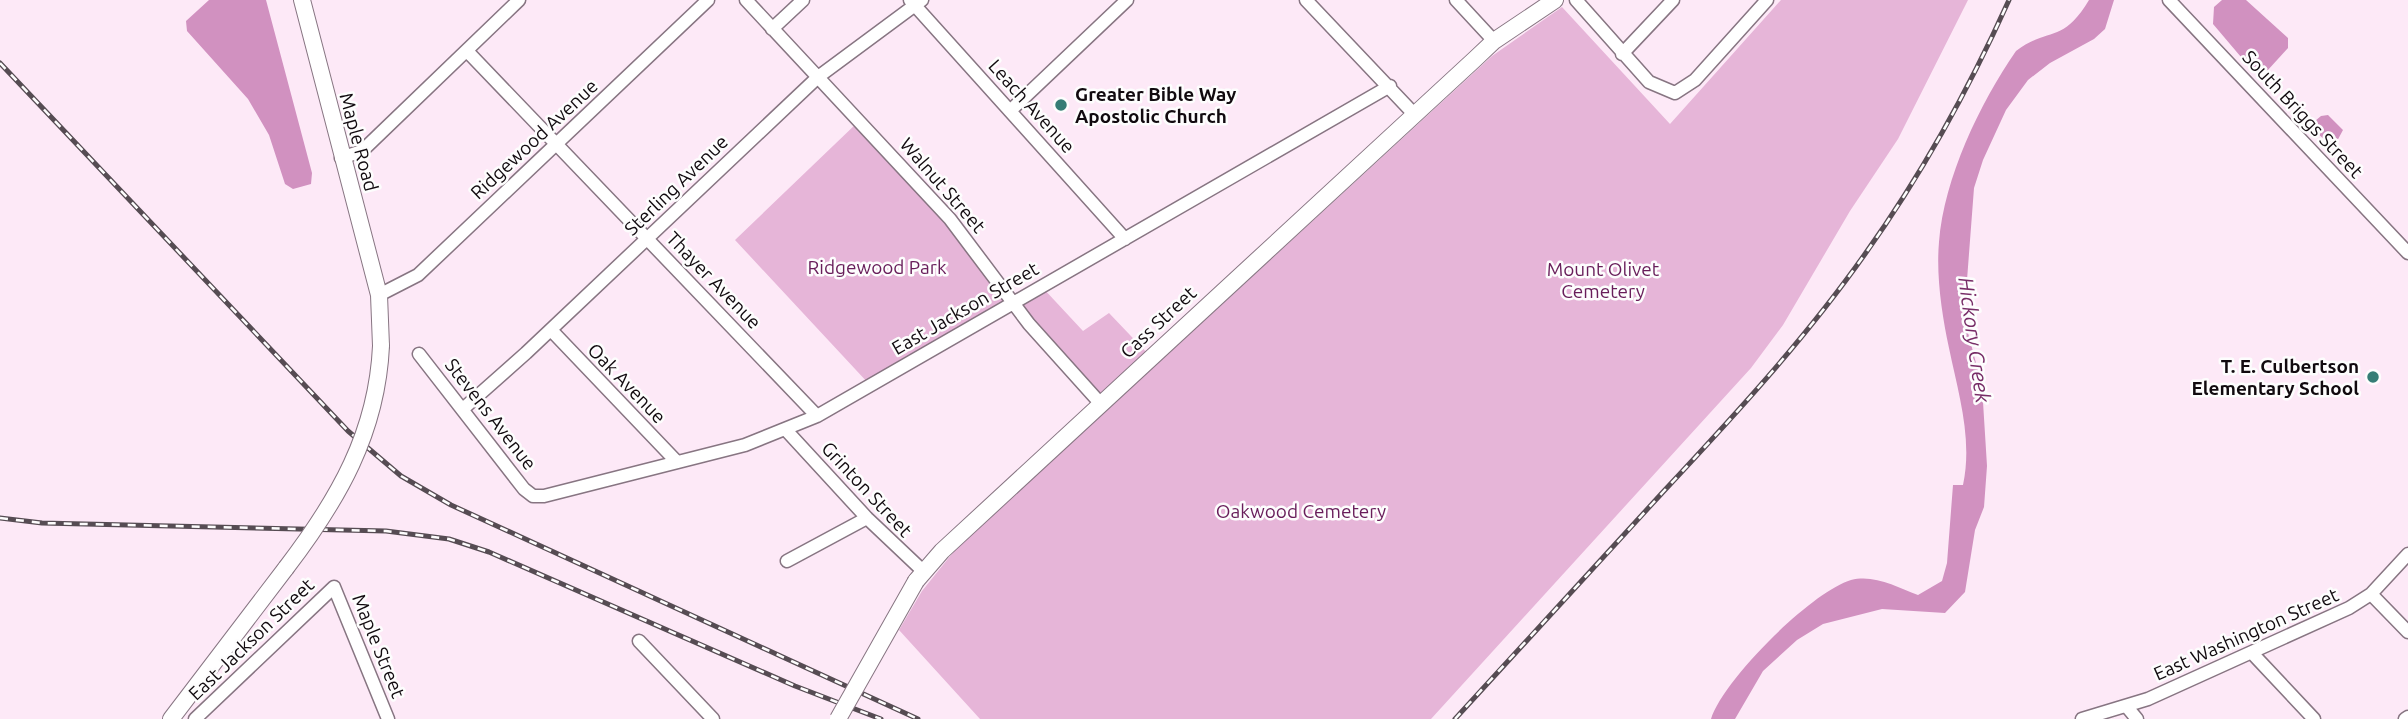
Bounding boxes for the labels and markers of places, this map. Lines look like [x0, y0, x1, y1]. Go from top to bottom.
place label: Greater Bible Way Apostolic Church [1075, 83, 1236, 127]
marker: Greater Bible Way Apostolic Church [1053, 97, 1069, 113]
place label: T. E. Culbertson Elementary School [2192, 355, 2359, 399]
marker: T. E. Culbertson Elementary School [2365, 369, 2381, 385]

